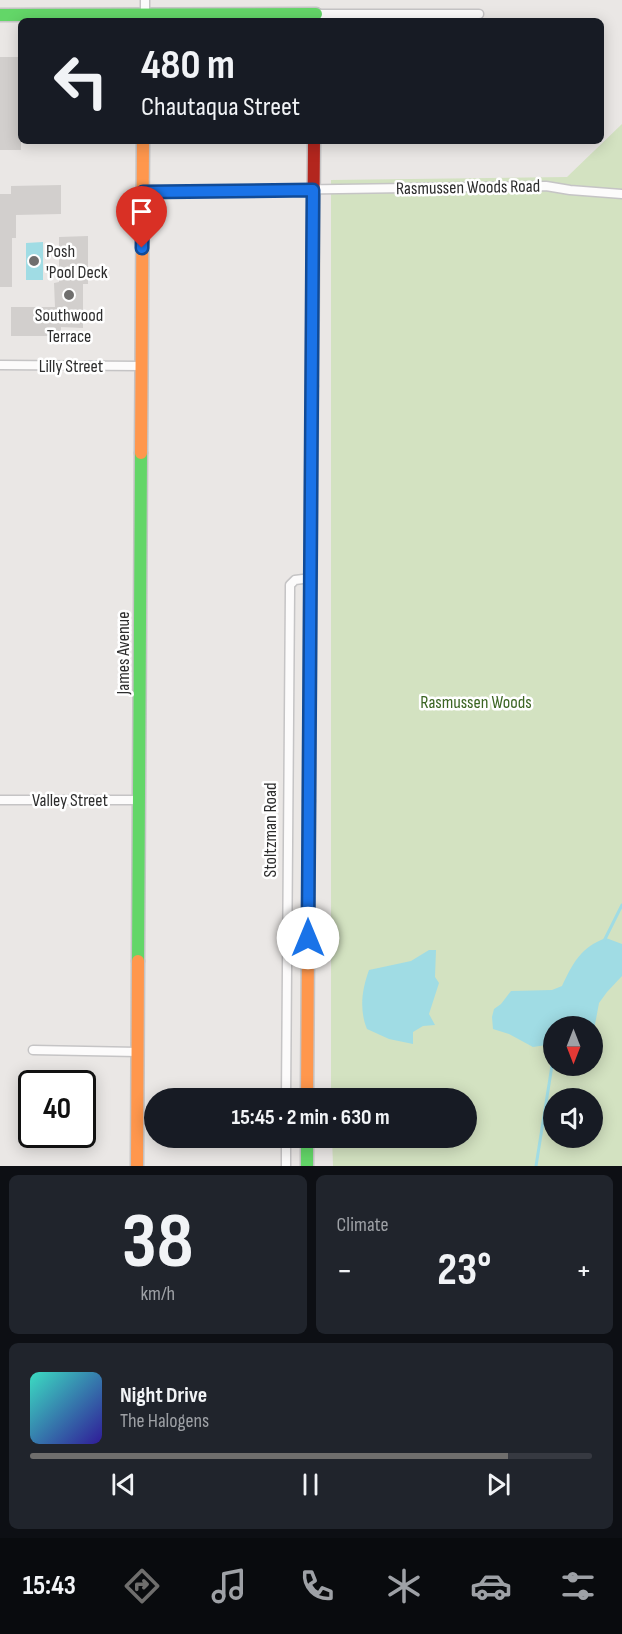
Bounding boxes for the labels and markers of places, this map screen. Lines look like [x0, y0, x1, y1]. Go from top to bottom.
pin [116, 186, 167, 248]
place label: Posh 'Pool Deck [46, 241, 108, 283]
marker: Posh 'Pool Deck [27, 254, 41, 268]
marker: Southwood Terrace [62, 288, 76, 302]
place label: Southwood Terrace [35, 305, 103, 347]

